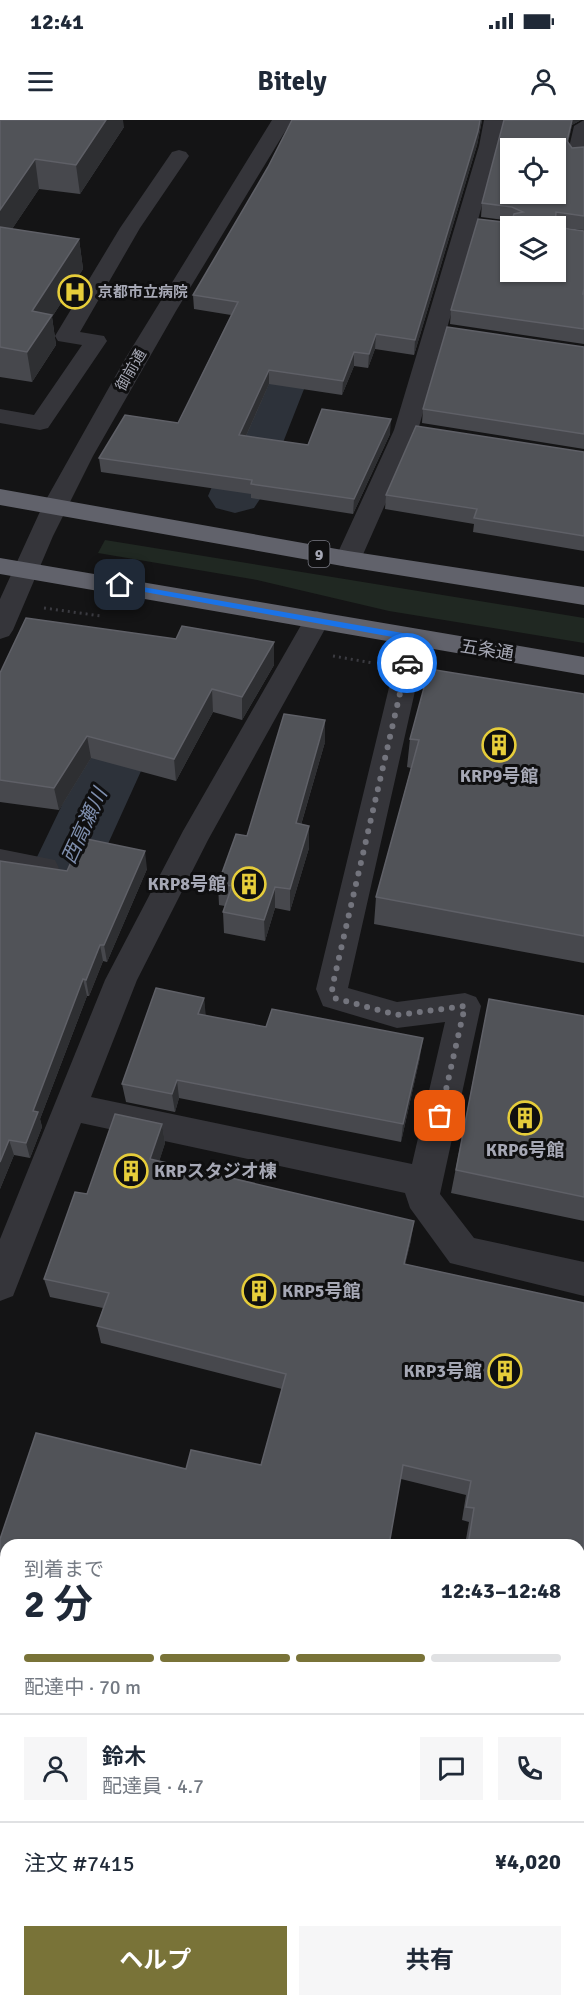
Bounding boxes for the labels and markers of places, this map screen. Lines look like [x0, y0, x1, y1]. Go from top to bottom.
hospital icon: 京都市立病院 [57, 274, 93, 310]
place label: 京都市立病院 [98, 283, 188, 301]
pin [94, 559, 145, 610]
building icon: KRP9号館 [481, 727, 517, 763]
place label: KRP9号館 [460, 765, 538, 787]
building icon: KRP8号館 [231, 866, 267, 902]
place label: KRP8号館 [147, 873, 226, 895]
pin [414, 1090, 465, 1141]
building icon: KRP6号館 [507, 1100, 543, 1136]
place label: KRP6号館 [486, 1139, 564, 1161]
building icon: KRPスタジオ棟 [113, 1153, 149, 1189]
place label: KRPスタジオ棟 [154, 1160, 277, 1182]
building icon: KRP5号館 [241, 1273, 277, 1309]
place label: KRP5号館 [282, 1280, 361, 1302]
building icon: KRP3号館 [487, 1353, 523, 1389]
place label: KRP3号館 [403, 1360, 482, 1382]

